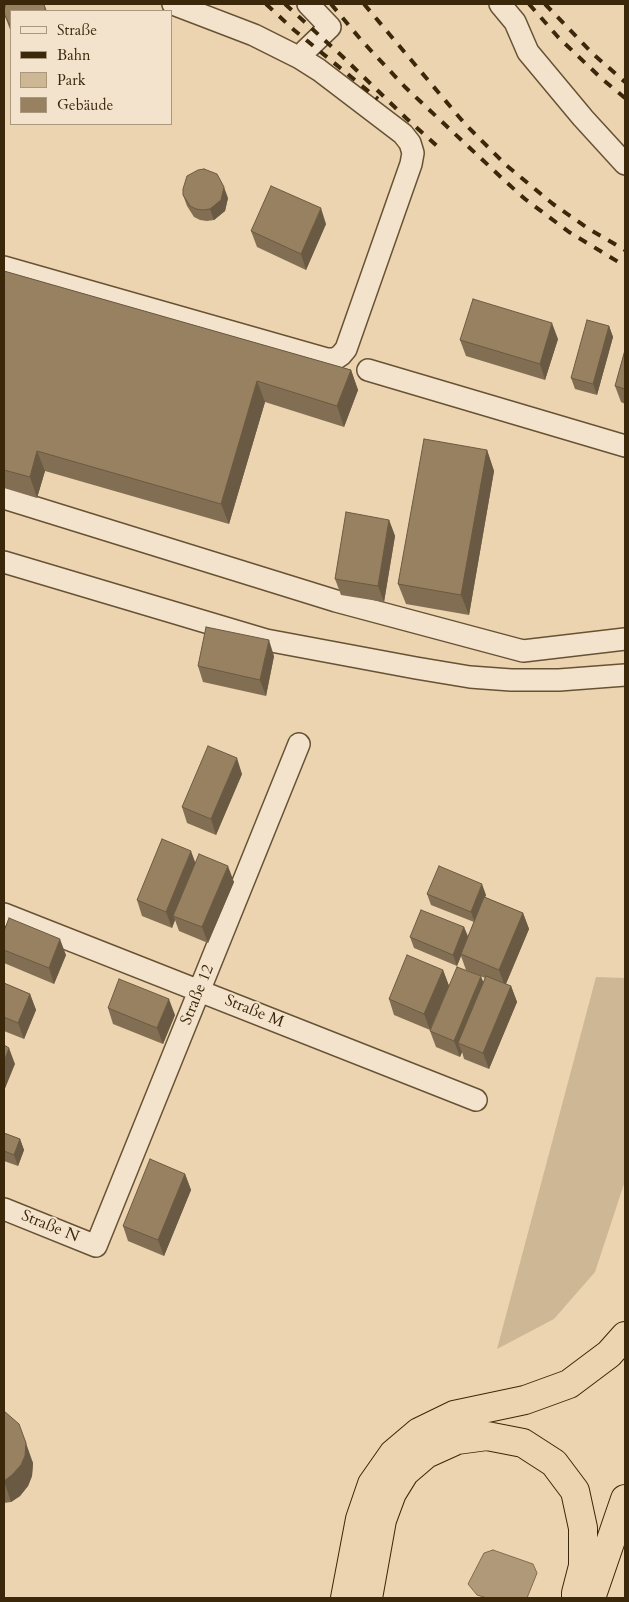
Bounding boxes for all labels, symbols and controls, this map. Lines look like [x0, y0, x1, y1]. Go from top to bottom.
legend [10, 10, 172, 125]
text: Straße [57, 20, 97, 40]
text: Bahn [57, 45, 90, 65]
text: Park [57, 70, 86, 90]
text: Gebäude [57, 95, 113, 115]
street label: Straße 12 [177, 962, 219, 1028]
street label: Straße M [222, 991, 286, 1033]
street label: Straße N [18, 1207, 82, 1247]

